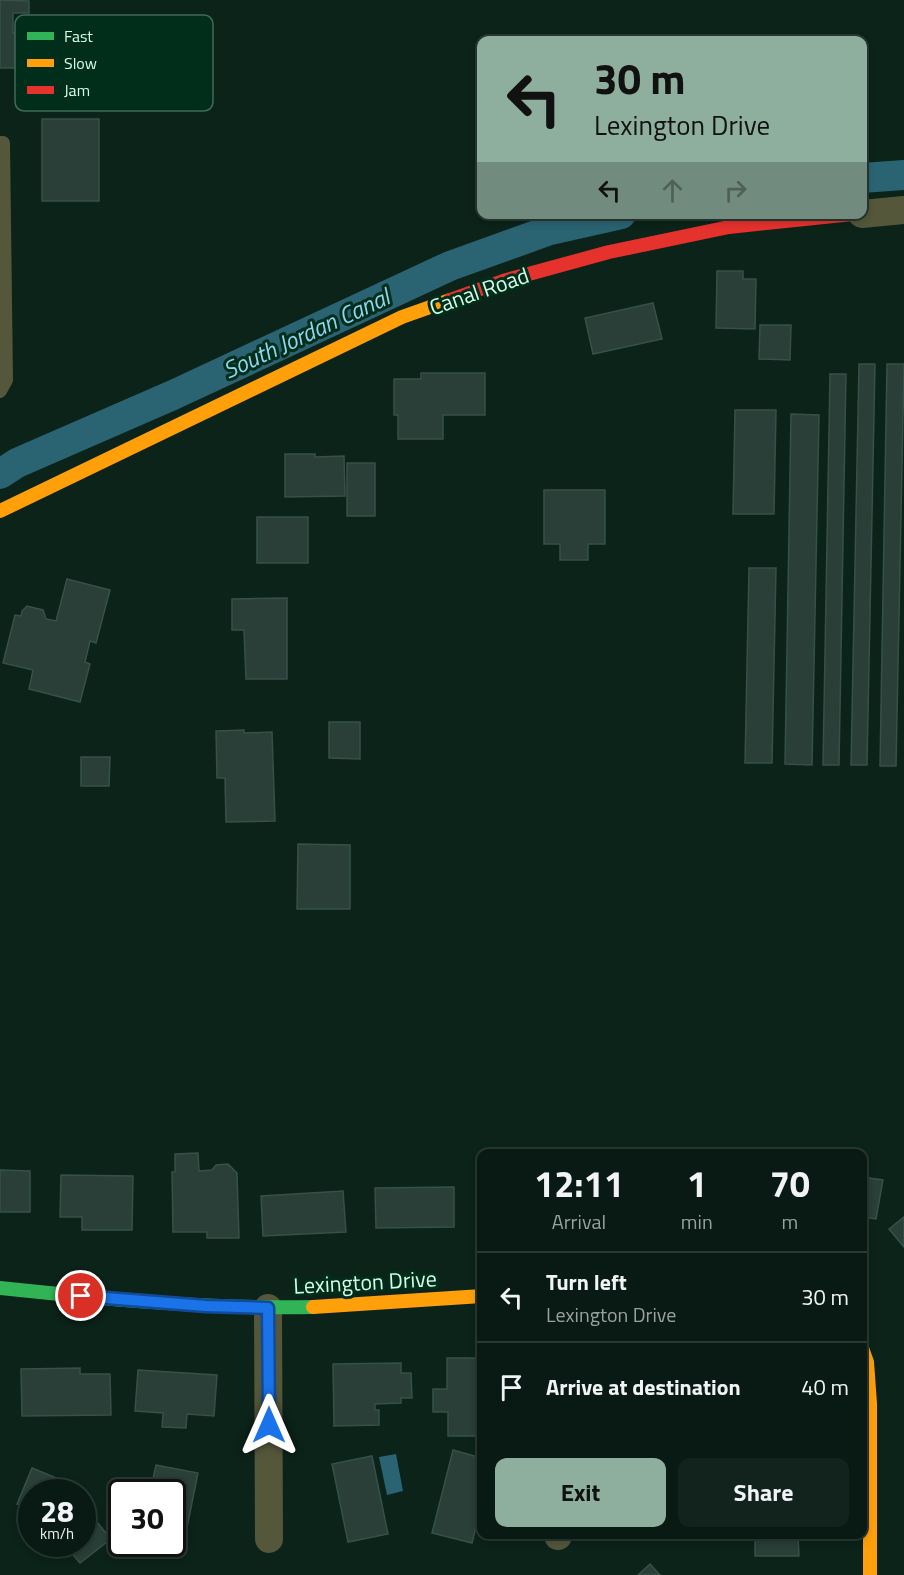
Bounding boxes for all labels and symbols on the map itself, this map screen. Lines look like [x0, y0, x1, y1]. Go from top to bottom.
legend [15, 15, 213, 111]
text: Fast [64, 24, 93, 48]
text: Slow [64, 51, 97, 75]
text: Jam [64, 78, 90, 102]
street label: Canal Road [425, 258, 533, 324]
water label: South Jordan Canal [217, 277, 398, 387]
street label: Lexington Drive [292, 1261, 438, 1303]
pin [55, 1270, 106, 1321]
position arrow [237, 1393, 301, 1457]
speed limit sign: 30 [108, 1479, 186, 1557]

